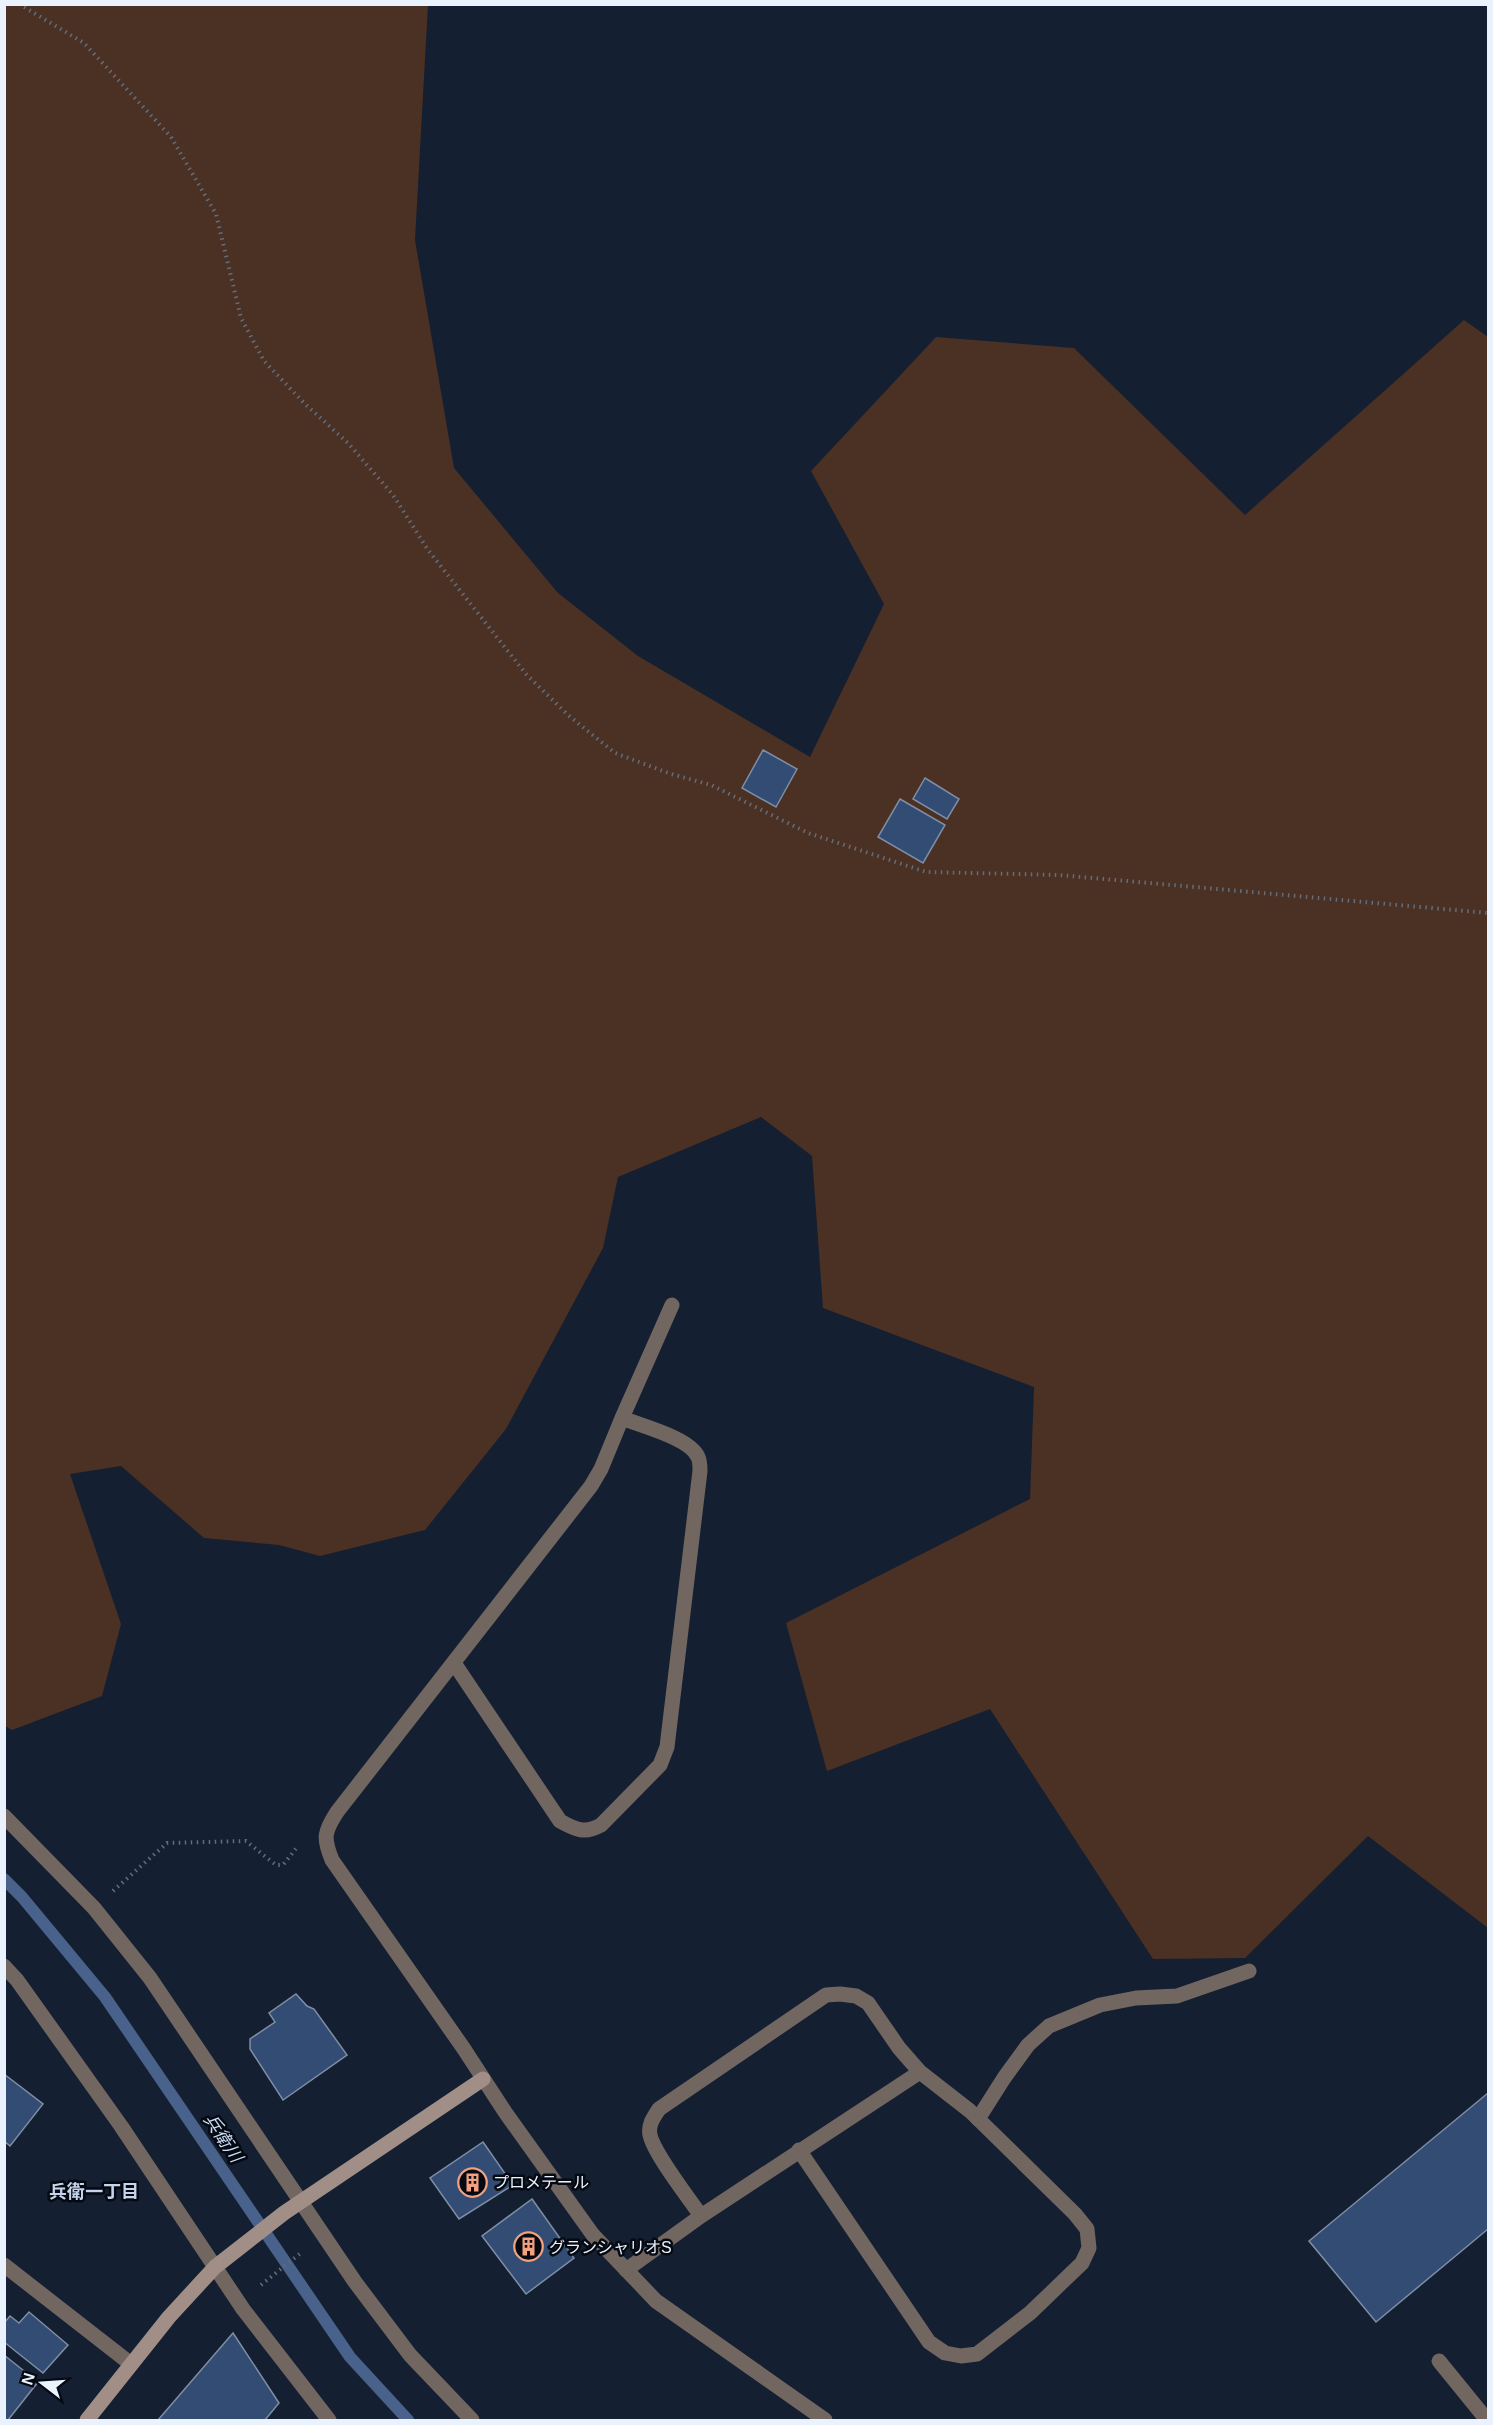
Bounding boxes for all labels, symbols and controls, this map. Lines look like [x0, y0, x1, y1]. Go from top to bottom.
water label: 兵衛川 [200, 2110, 248, 2168]
building icon: プロメテール [456, 2166, 488, 2198]
place label: プロメテール [493, 2174, 589, 2191]
district label: 兵衛一丁目 [49, 2181, 139, 2202]
building icon: グランシャリオS [512, 2231, 544, 2263]
place label: グランシャリオS [549, 2239, 672, 2256]
north arrow [12, 2353, 72, 2413]
text: N [18, 2371, 38, 2387]

